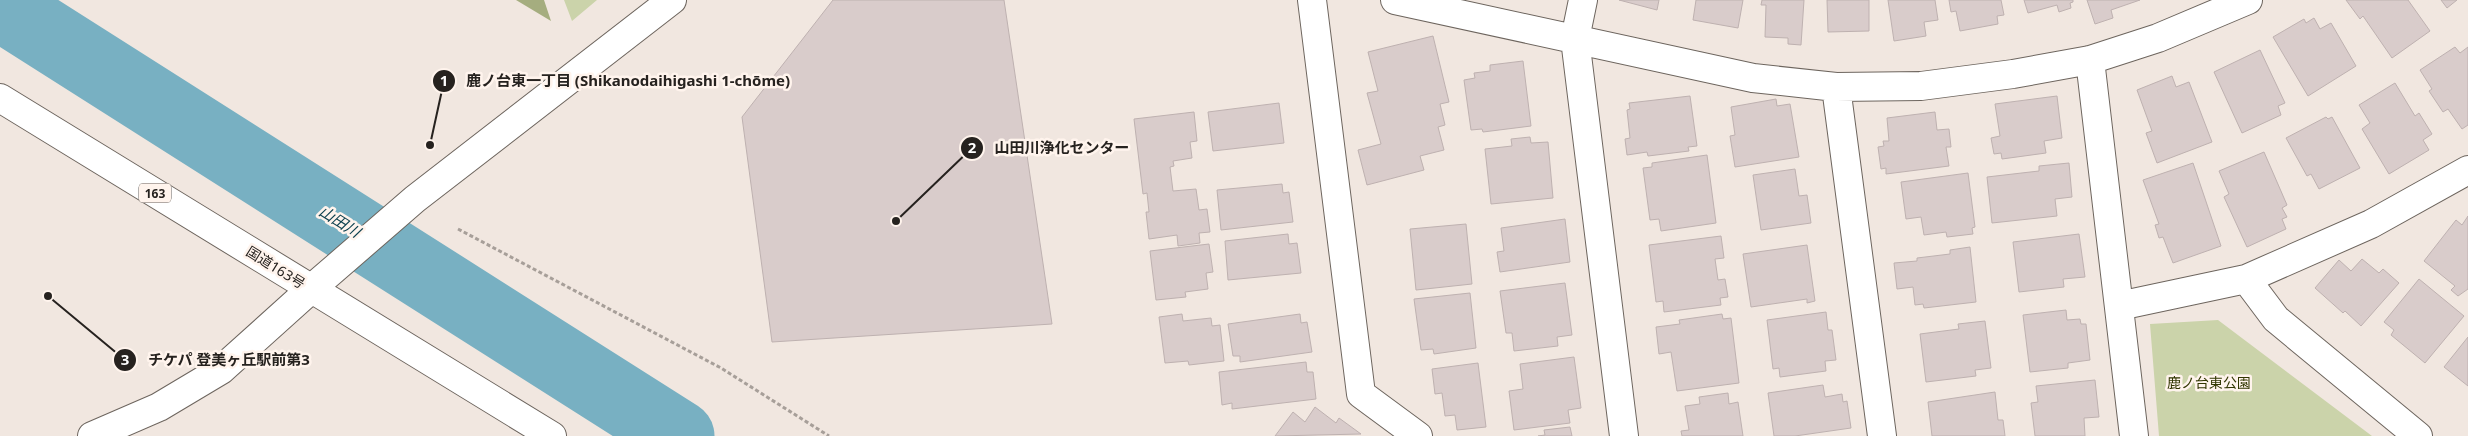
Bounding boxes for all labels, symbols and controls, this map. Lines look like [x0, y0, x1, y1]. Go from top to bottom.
callout: 鹿ノ台東一丁目 (Shikanodaihigashi 1-chōme) [431, 66, 800, 96]
text: 1 [440, 70, 448, 90]
text: 鹿ノ台東一丁目 (Shikanodaihigashi 1-chōme) [466, 70, 790, 90]
callout: 山田川浄化センター [960, 133, 1140, 163]
text: 2 [968, 137, 977, 157]
text: 山田川浄化センター [994, 137, 1130, 157]
road number: 163 [139, 184, 171, 202]
water label: 山田川 [316, 201, 366, 242]
street label: 国道163号 [243, 241, 309, 293]
callout: チケパ 登美ヶ丘駅前第3 [113, 345, 320, 375]
text: 3 [121, 349, 129, 369]
text: チケパ 登美ヶ丘駅前第3 [148, 349, 310, 369]
park label: 鹿ノ台東公園 [2167, 373, 2251, 392]

